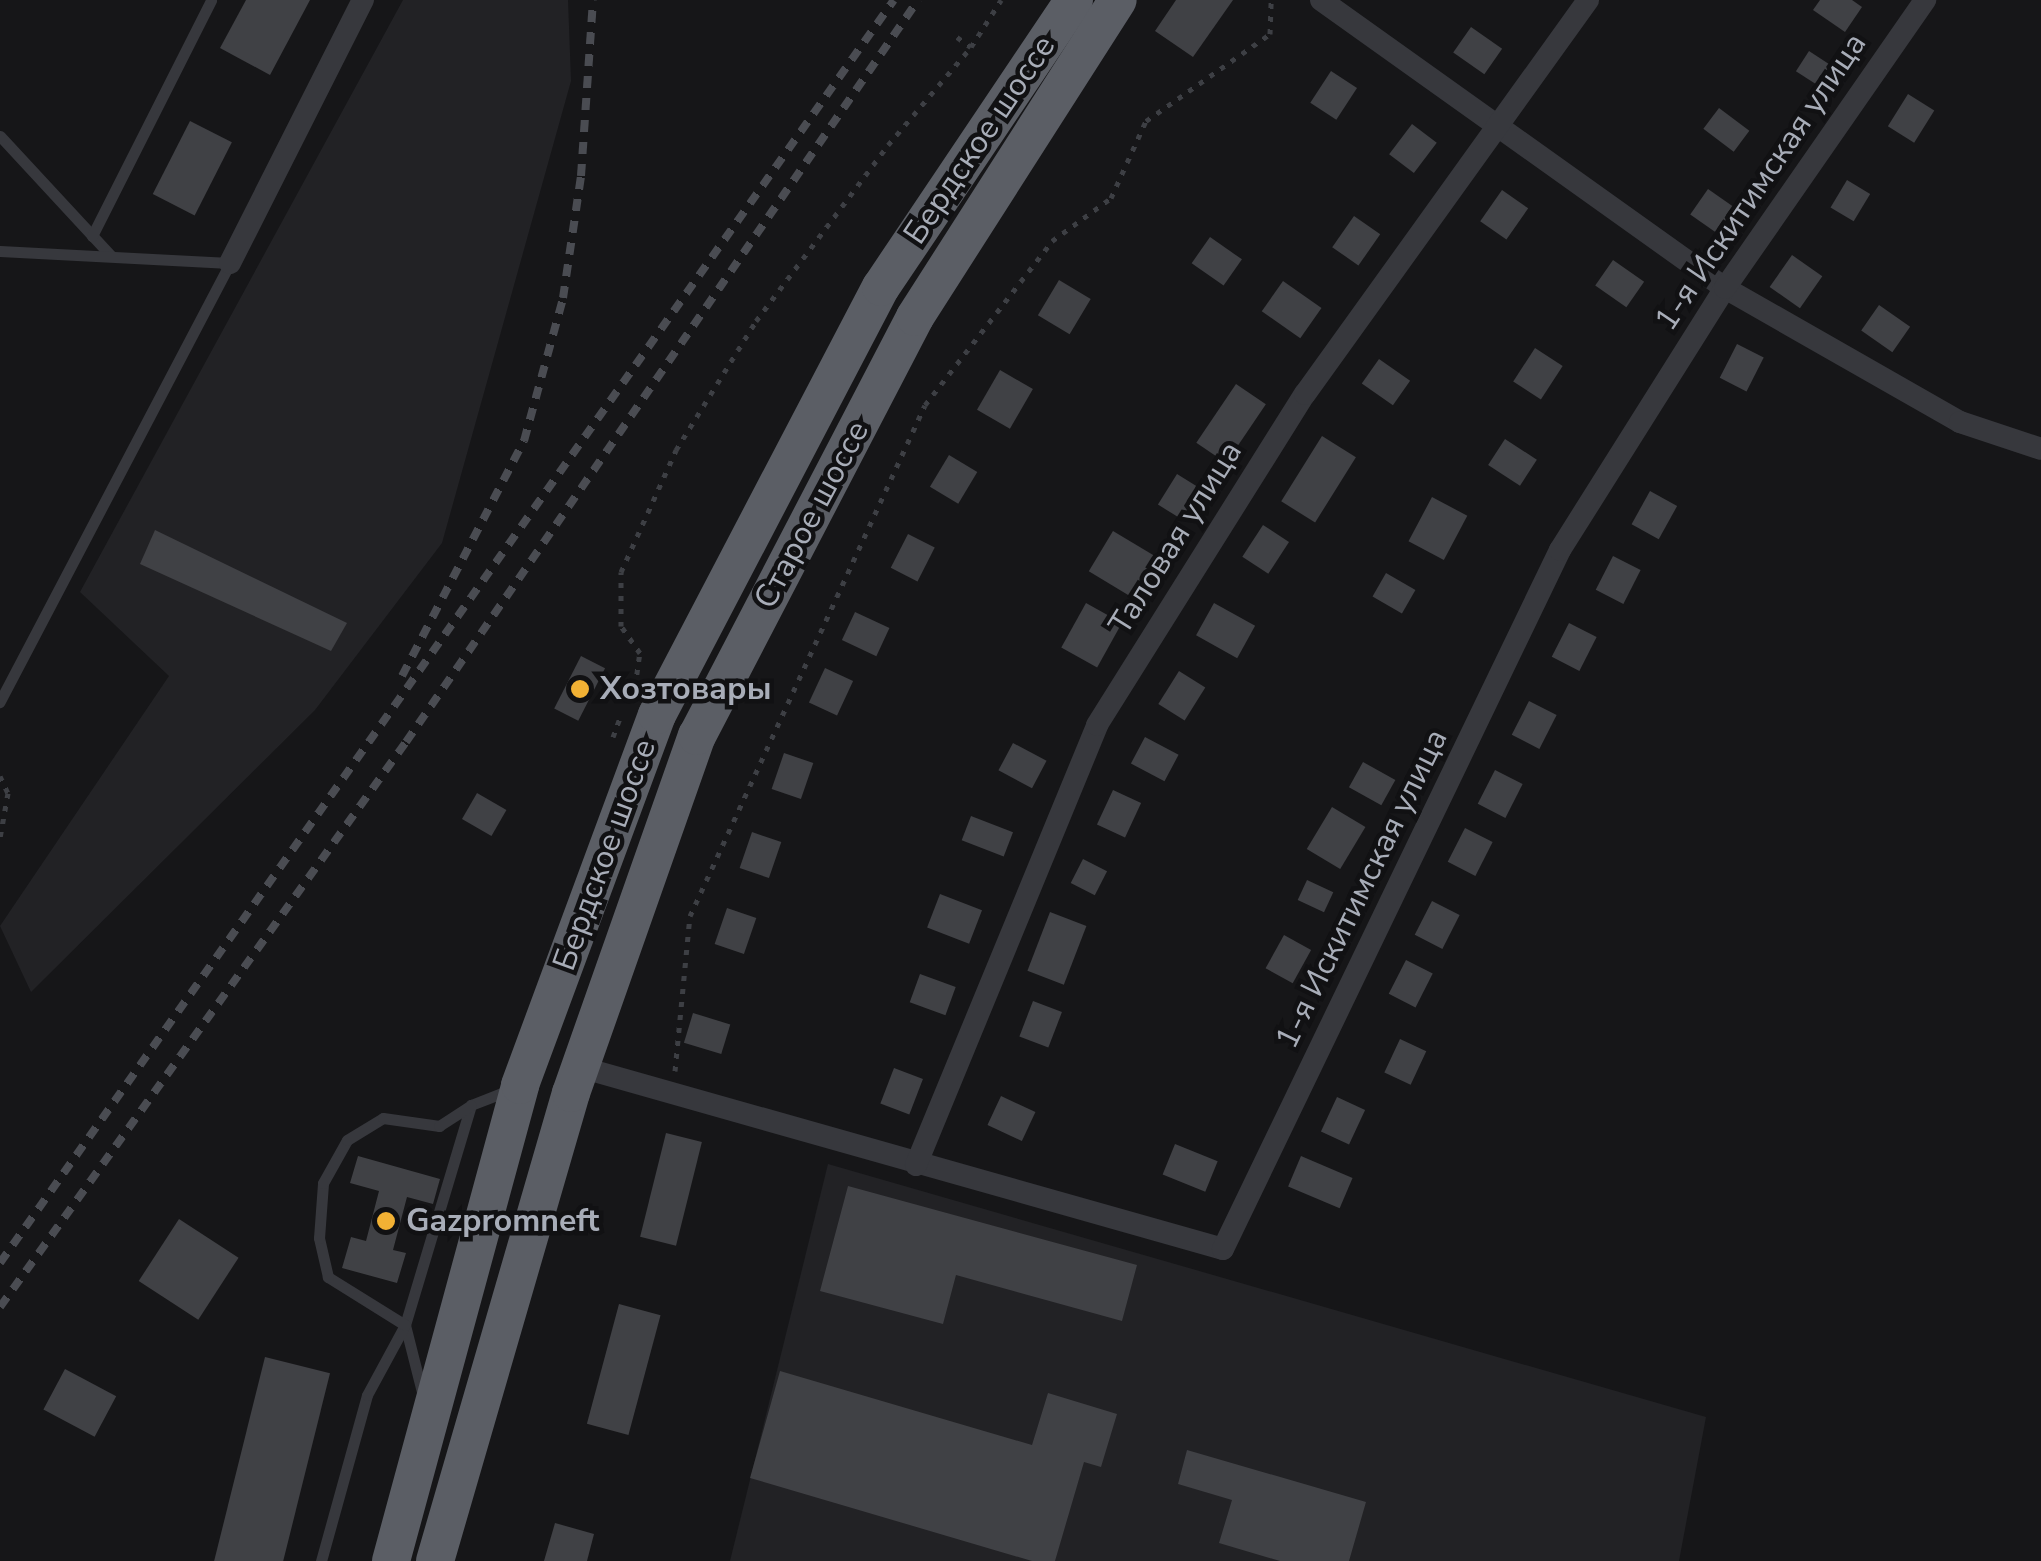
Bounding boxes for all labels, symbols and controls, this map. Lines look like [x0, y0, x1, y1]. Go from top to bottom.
street label: 1-я Искитимская улица [1647, 26, 1875, 338]
street label: Бердское шоссе [896, 28, 1064, 252]
street label: Старое шоссе [746, 415, 878, 615]
street label: Таловая улица [1101, 435, 1251, 641]
place label: Хозтовары [600, 670, 772, 708]
marker: Хозтовары [569, 678, 591, 700]
street label: 1-я Искитимская улица [1268, 723, 1456, 1055]
street label: Бердское шоссе [545, 734, 665, 976]
place label: Gazpromneft [406, 1202, 599, 1240]
marker: Gazpromneft [375, 1210, 397, 1232]

